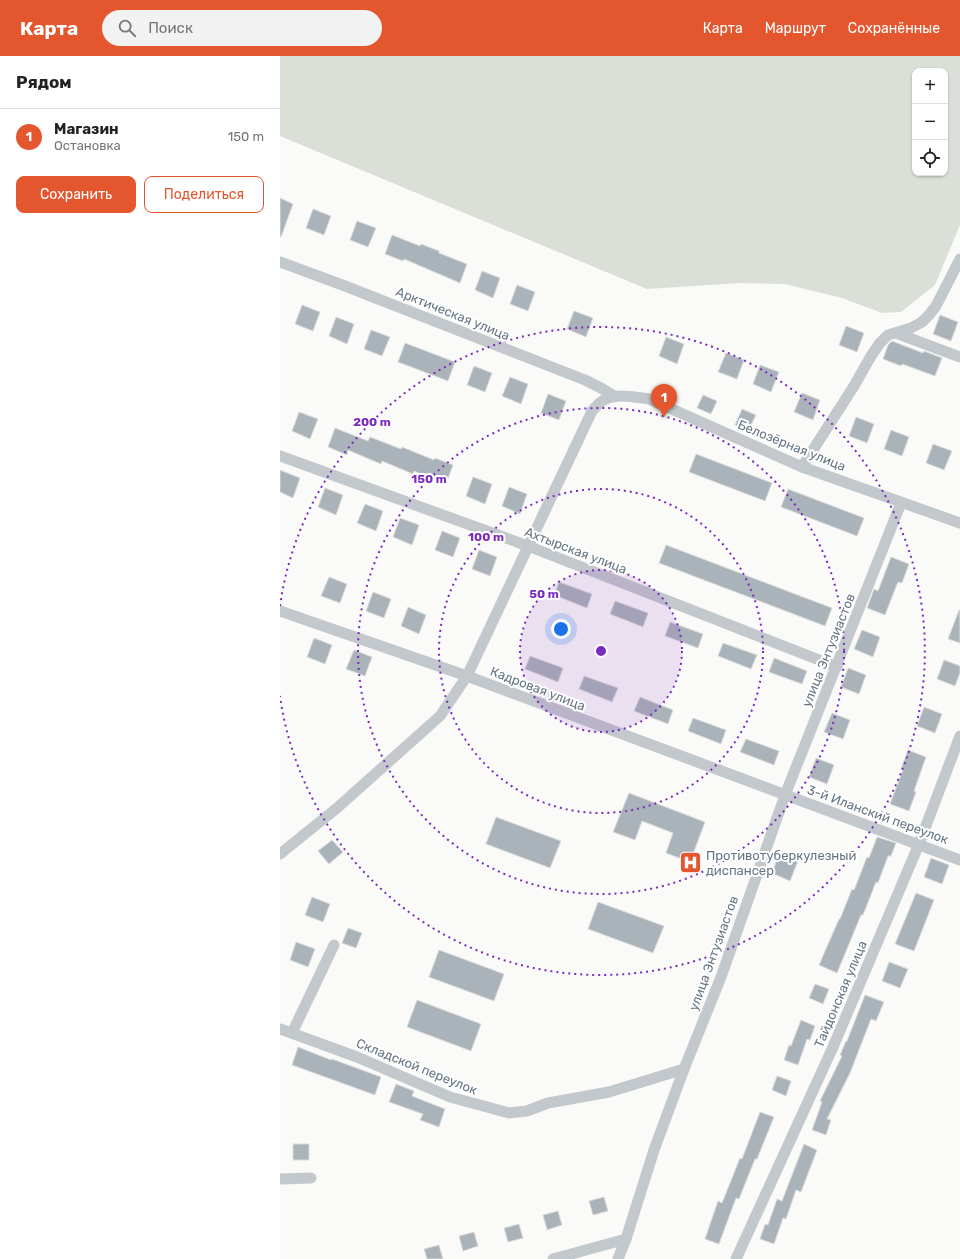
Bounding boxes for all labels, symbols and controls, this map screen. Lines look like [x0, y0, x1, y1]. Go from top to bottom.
search box [102, 10, 382, 46]
text: Карта [20, 17, 78, 40]
icon: search [116, 17, 138, 39]
text: Поиск [148, 19, 193, 37]
text: Карта [703, 20, 743, 37]
text: Маршрут [765, 20, 826, 37]
text: Сохранённые [848, 20, 940, 37]
map controls [912, 68, 948, 176]
button: + [912, 68, 948, 104]
text: Рядом [16, 72, 72, 92]
button: − [912, 104, 948, 140]
text: Магазин [54, 120, 119, 138]
text: 1 [26, 129, 32, 144]
text: 150 m [228, 129, 264, 144]
text: Остановка [54, 138, 121, 153]
button: locate [912, 140, 948, 176]
button: Сохранить [16, 176, 136, 213]
button: Поделиться [144, 176, 264, 213]
street label: Арктическая улица [394, 284, 512, 343]
pin: 1 [651, 384, 677, 417]
text: 200 m [353, 415, 391, 429]
street label: Белозёрная улица [736, 417, 848, 474]
text: 150 m [411, 472, 447, 486]
street label: Ахтырская улица [523, 524, 629, 577]
text: 100 m [468, 530, 504, 544]
text: 50 m [529, 587, 559, 601]
street label: улица Энтузиастов [799, 591, 858, 709]
your location [551, 619, 571, 639]
centre of rings [594, 644, 608, 658]
street label: Кадровая улица [488, 663, 587, 714]
street label: 3-й Иланский переулок [805, 782, 950, 847]
place label: Противотуберкулезный диспансер [706, 848, 856, 878]
hospital icon: Противотуберкулезный диспансер [677, 849, 703, 875]
street label: улица Энтузиастов [686, 894, 741, 1013]
street label: Тайдонская улица [811, 938, 870, 1050]
street label: Складской переулок [354, 1035, 479, 1098]

